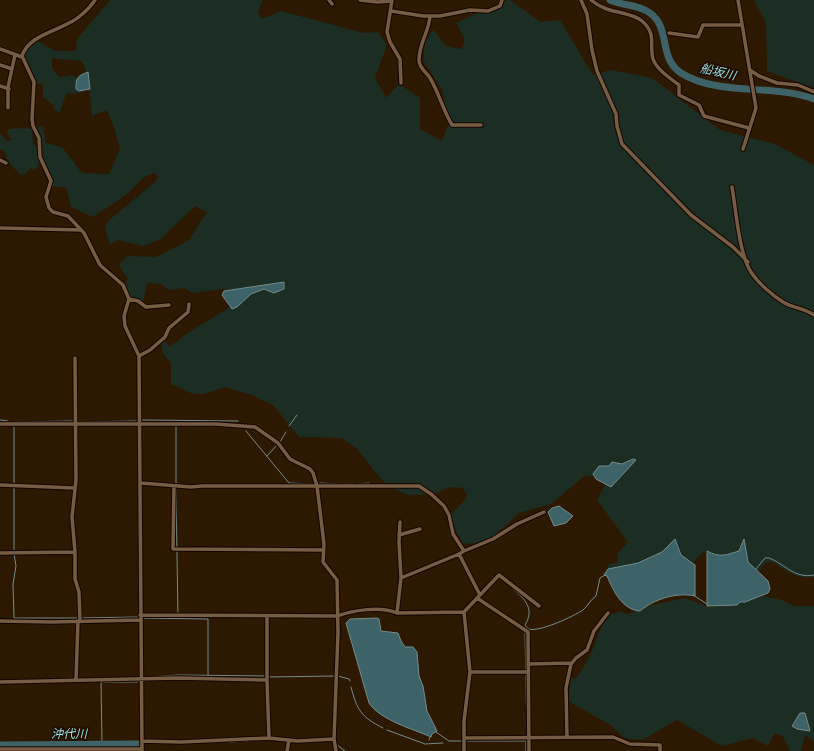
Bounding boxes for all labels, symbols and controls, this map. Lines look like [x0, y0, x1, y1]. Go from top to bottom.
water label: 船坂川 [699, 61, 739, 83]
water label: 沖代川 [51, 727, 89, 741]

